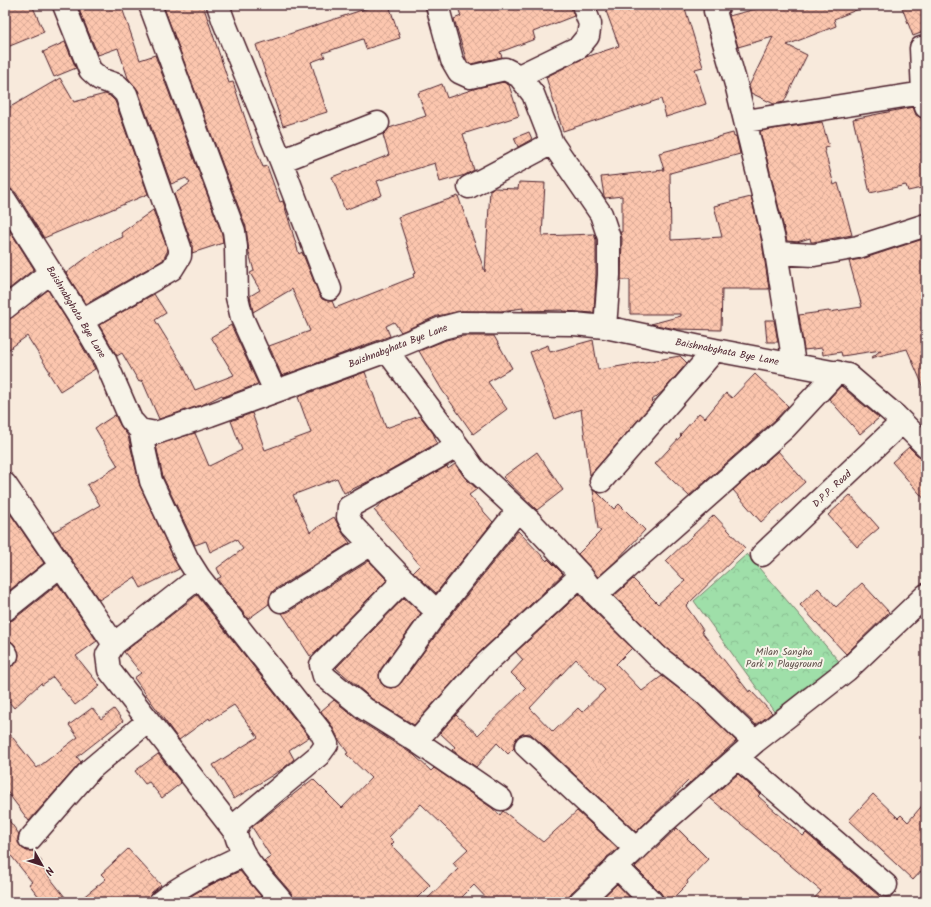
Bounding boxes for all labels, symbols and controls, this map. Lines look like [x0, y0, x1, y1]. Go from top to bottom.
street label: Baishnabghata Bye Lane [42, 263, 110, 362]
street label: Baishnabghata Bye Lane [346, 319, 450, 372]
street label: Baishnabghata Bye Lane [674, 334, 781, 370]
street label: D.P.P. Road [809, 466, 856, 511]
park label: Milan Sangha Park n Playground [746, 644, 823, 672]
north arrow [22, 845, 62, 885]
text: N [40, 862, 58, 879]

